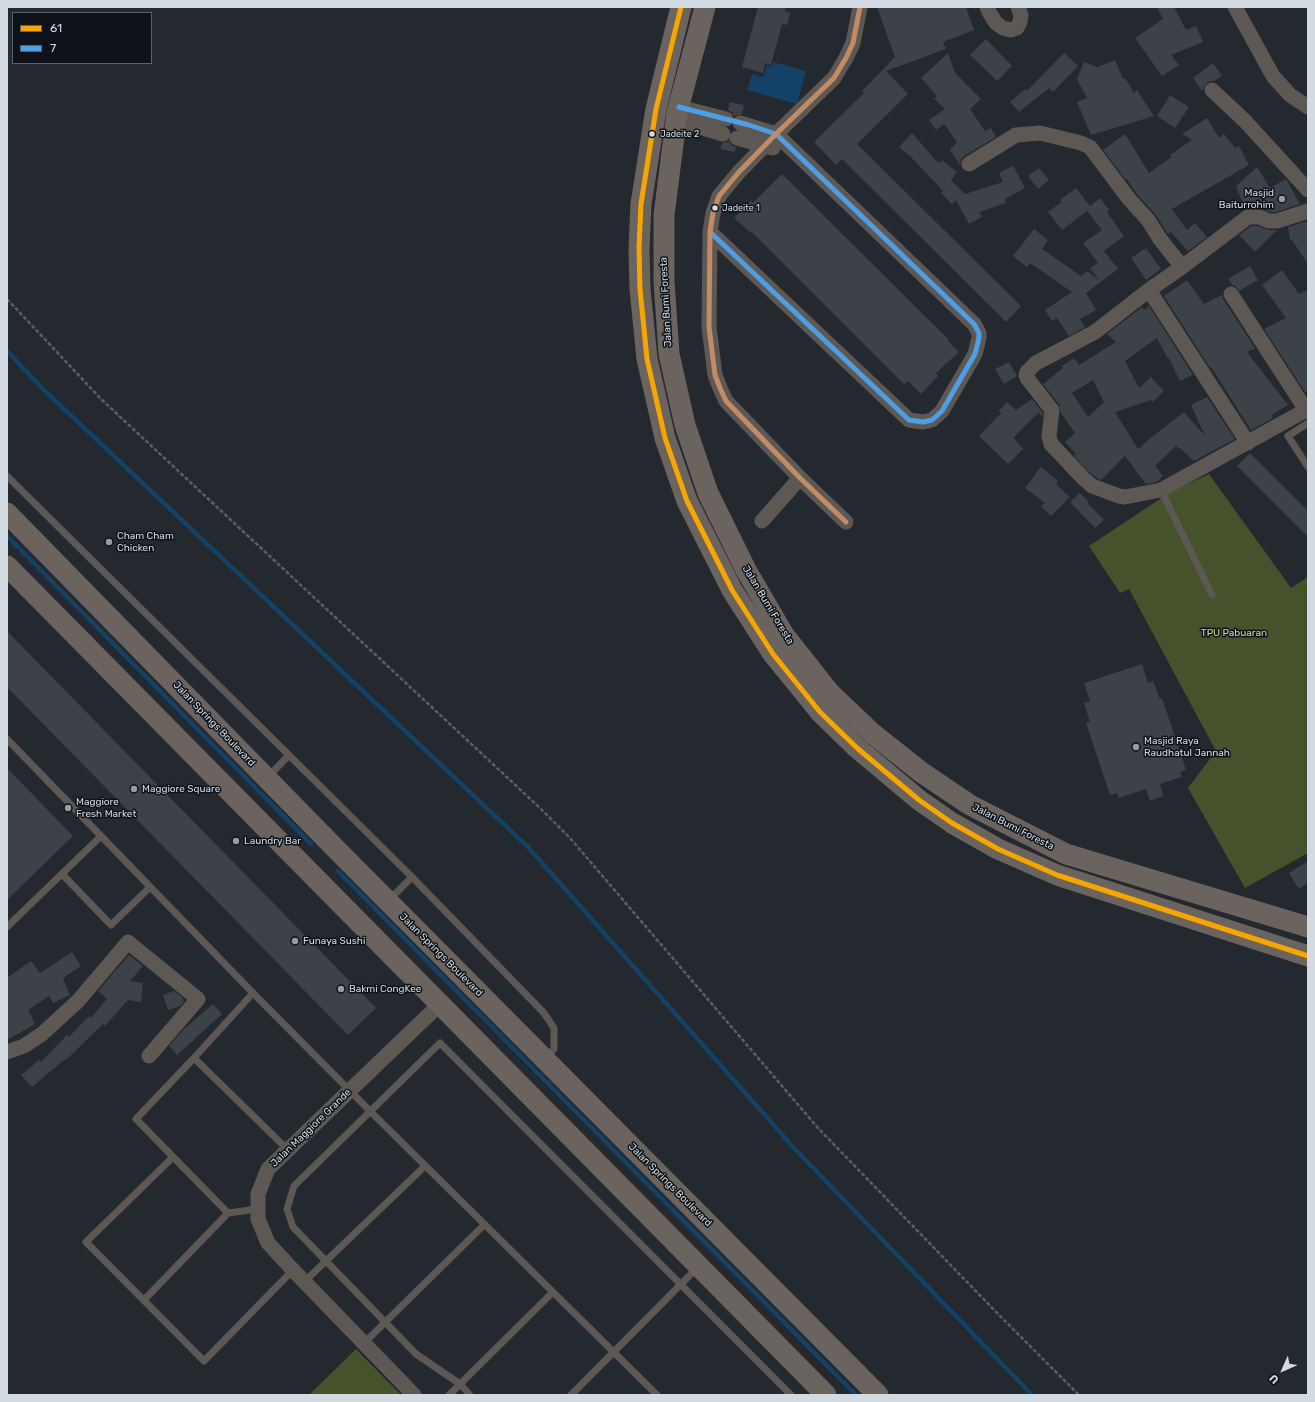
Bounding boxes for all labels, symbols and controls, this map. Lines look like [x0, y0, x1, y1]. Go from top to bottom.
legend [12, 12, 152, 64]
text: 61 [50, 21, 62, 35]
text: 7 [50, 41, 56, 55]
marker: Jadeite 2 [647, 129, 657, 139]
place label: Jadeite 2 [660, 129, 699, 139]
place label: Masjid Baiturrohim [1219, 187, 1274, 210]
marker: Masjid Baiturrohim [1277, 194, 1287, 204]
marker: Jadeite 1 [710, 203, 720, 213]
place label: Jadeite 1 [722, 203, 760, 213]
street label: Jalan Bumi Foresta [658, 257, 674, 347]
place label: Cham Cham Chicken [117, 530, 174, 554]
marker: Cham Cham Chicken [104, 537, 114, 547]
street label: Jalan Bumi Foresta [740, 563, 796, 647]
park label: TPU Pabuaran [1201, 627, 1267, 639]
street label: Jalan Springs Boulevard [170, 679, 258, 769]
place label: Masjid Raya Raudhatul Jannah [1144, 735, 1230, 758]
marker: Masjid Raya Raudhatul Jannah [1131, 742, 1141, 752]
place label: Maggiore Square [142, 783, 220, 795]
marker: Maggiore Square [129, 784, 139, 794]
place label: Maggiore Fresh Market [76, 796, 136, 820]
street label: Jalan Bumi Foresta [970, 801, 1056, 853]
marker: Maggiore Fresh Market [63, 803, 73, 813]
place label: Laundry Bar [244, 835, 301, 847]
marker: Laundry Bar [231, 836, 241, 846]
street label: Jalan Springs Boulevard [397, 911, 485, 999]
place label: Funaya Sushi [303, 935, 365, 947]
marker: Funaya Sushi [290, 936, 300, 946]
place label: Bakmi CongKee [349, 983, 421, 995]
marker: Bakmi CongKee [336, 984, 346, 994]
street label: Jalan Maggiore Grande [268, 1086, 354, 1170]
street label: Jalan Springs Boulevard [626, 1141, 714, 1229]
north arrow [1263, 1350, 1303, 1390]
text: U [1267, 1371, 1282, 1386]

